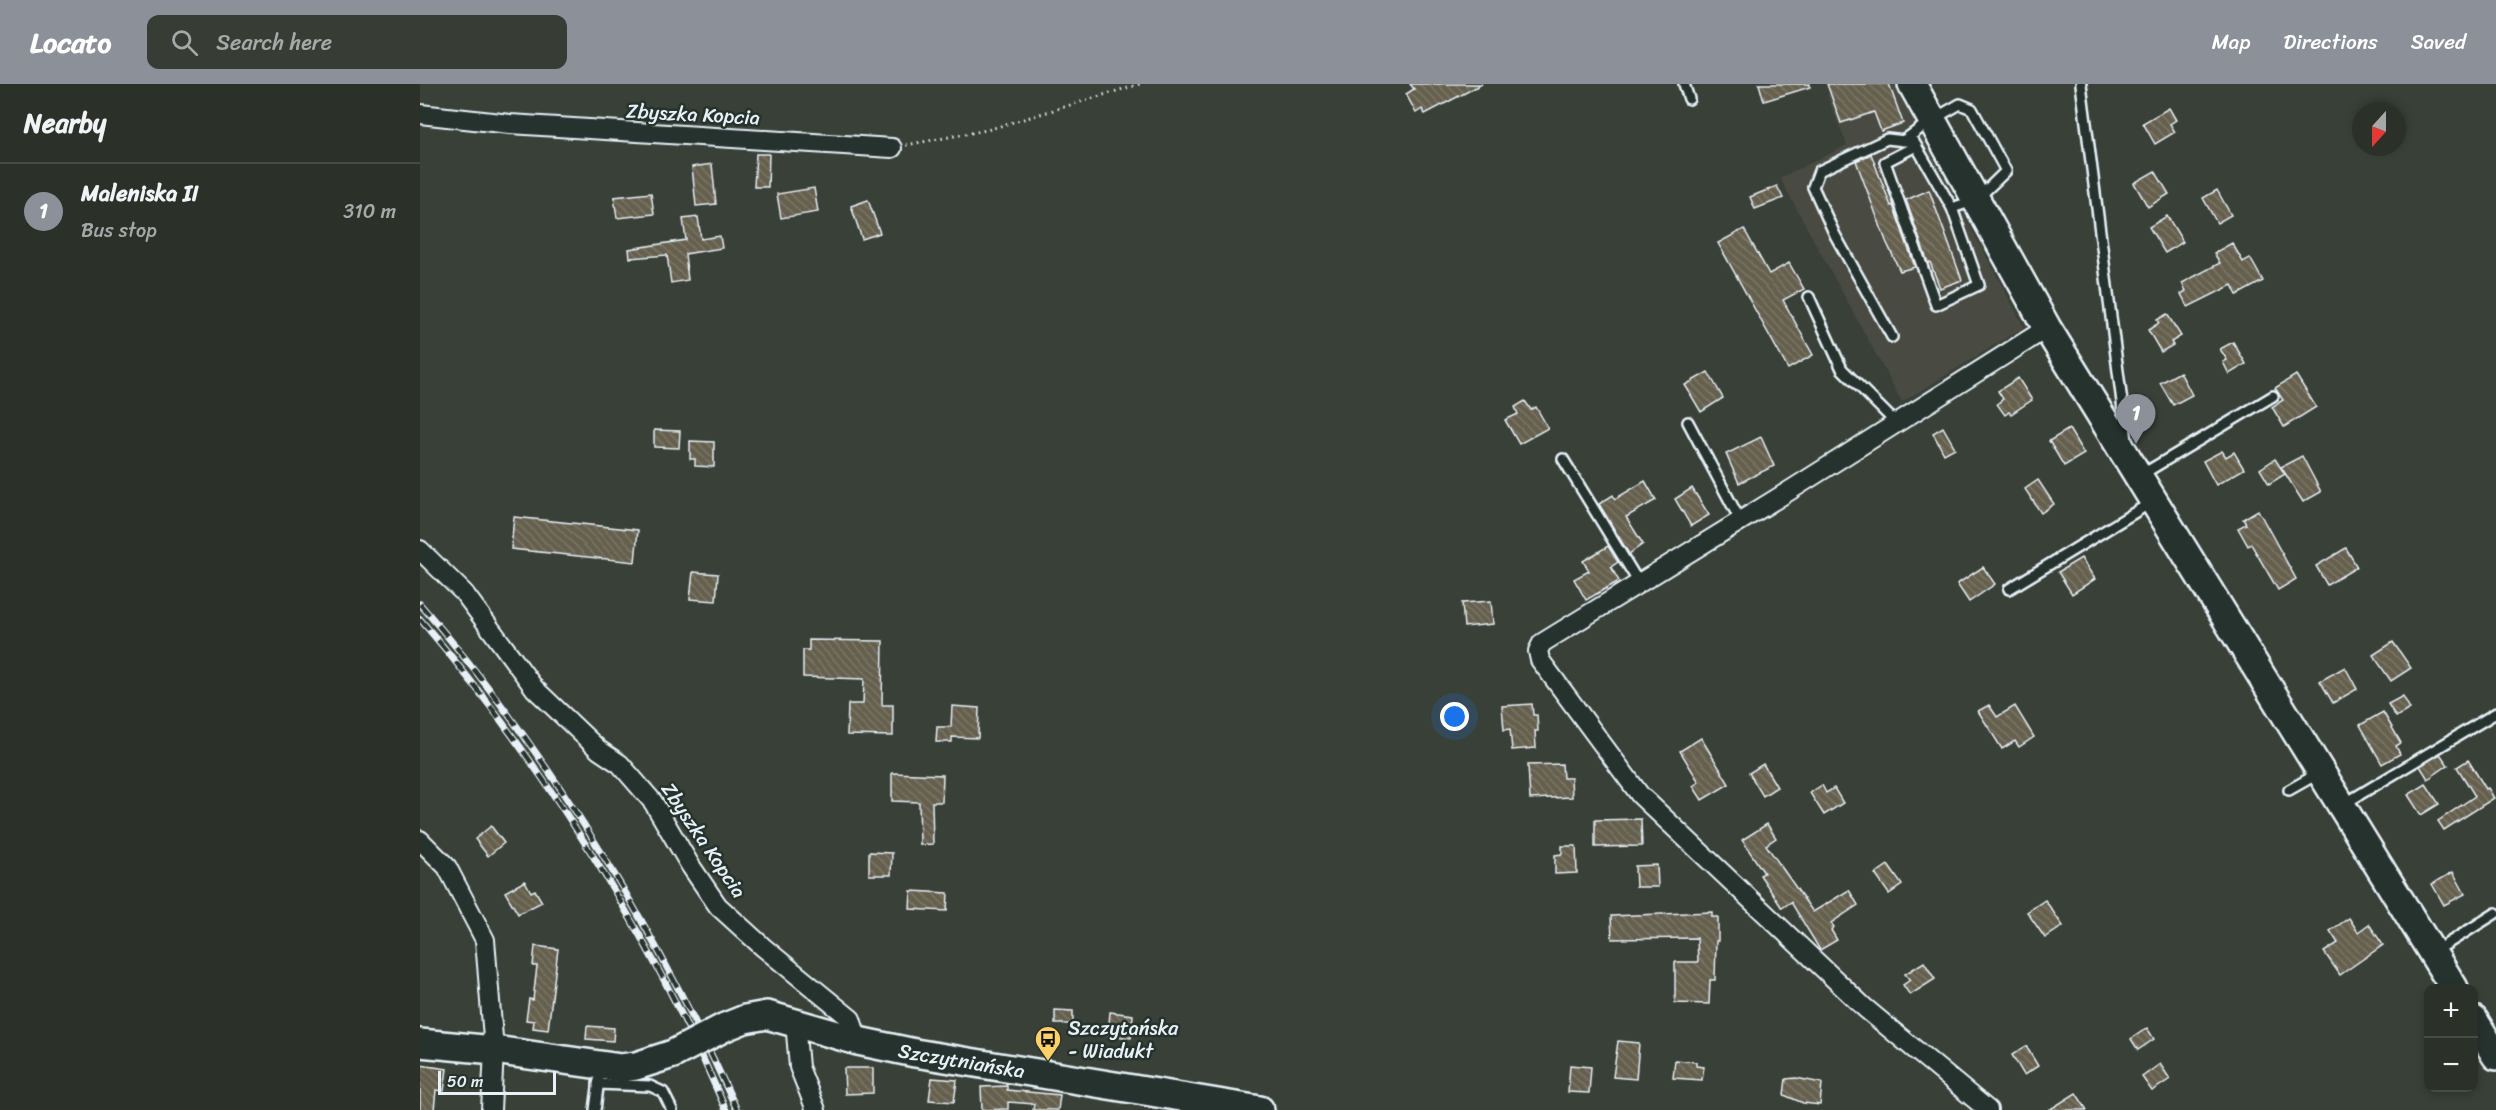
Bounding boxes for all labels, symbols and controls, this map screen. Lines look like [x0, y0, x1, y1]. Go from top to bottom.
search box [147, 15, 567, 69]
text: Locato [30, 18, 111, 67]
text: Search here [216, 23, 332, 62]
text: Map [2212, 23, 2250, 61]
text: Directions [2283, 23, 2378, 61]
text: Saved [2411, 23, 2466, 61]
icon: search [168, 26, 201, 59]
street label: Zbyszka Kopcia [625, 94, 761, 135]
text: Nearby [24, 100, 106, 146]
north arrow [2352, 102, 2406, 156]
text: Maleniska II [81, 174, 198, 213]
text: 1 [39, 194, 48, 229]
text: 310 m [343, 194, 396, 229]
text: Bus stop [81, 213, 157, 248]
pin: 1 [2116, 394, 2156, 444]
your location [1440, 702, 1469, 731]
street label: Zbyszka Kopcia [652, 775, 756, 906]
map controls [2424, 984, 2478, 1092]
button: + [2424, 984, 2478, 1038]
place label: Szczytańska - Wiadukt [1068, 1011, 1179, 1069]
bus stop icon: Szczytańska - Wiadukt [1033, 1024, 1063, 1062]
street label: Szczytniańska [895, 1033, 1027, 1089]
button: − [2424, 1038, 2478, 1092]
text: 50 m [447, 1067, 483, 1096]
scale bar [438, 1068, 556, 1096]

